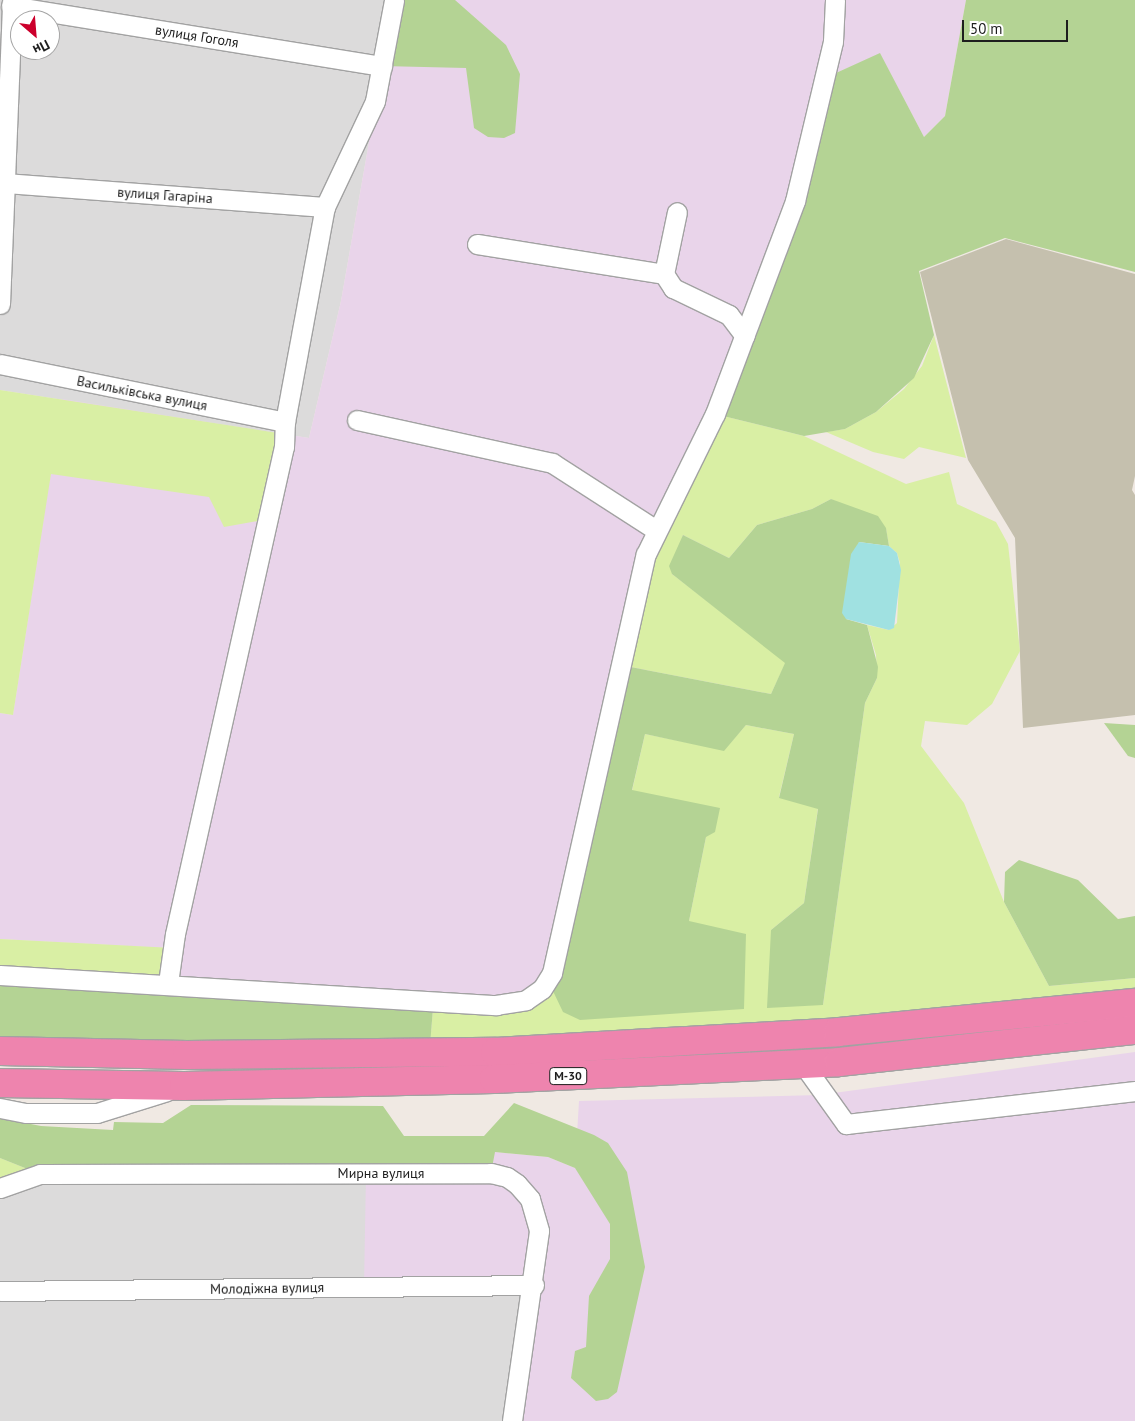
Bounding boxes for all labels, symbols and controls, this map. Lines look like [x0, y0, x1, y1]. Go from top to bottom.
north arrow [10, 10, 60, 60]
scale bar [965, 10, 1071, 42]
text: 50 m [970, 19, 1003, 38]
street label: вулиця Гоголя [154, 21, 240, 51]
text: Пн [30, 36, 53, 59]
street label: вулиця Гагаріна [117, 183, 213, 207]
street label: Васильківська вулиця [75, 372, 209, 414]
road number: М-30 [548, 1066, 588, 1086]
street label: Мирна вулиця [338, 1165, 424, 1181]
street label: Молодіжна вулиця [210, 1279, 324, 1297]

